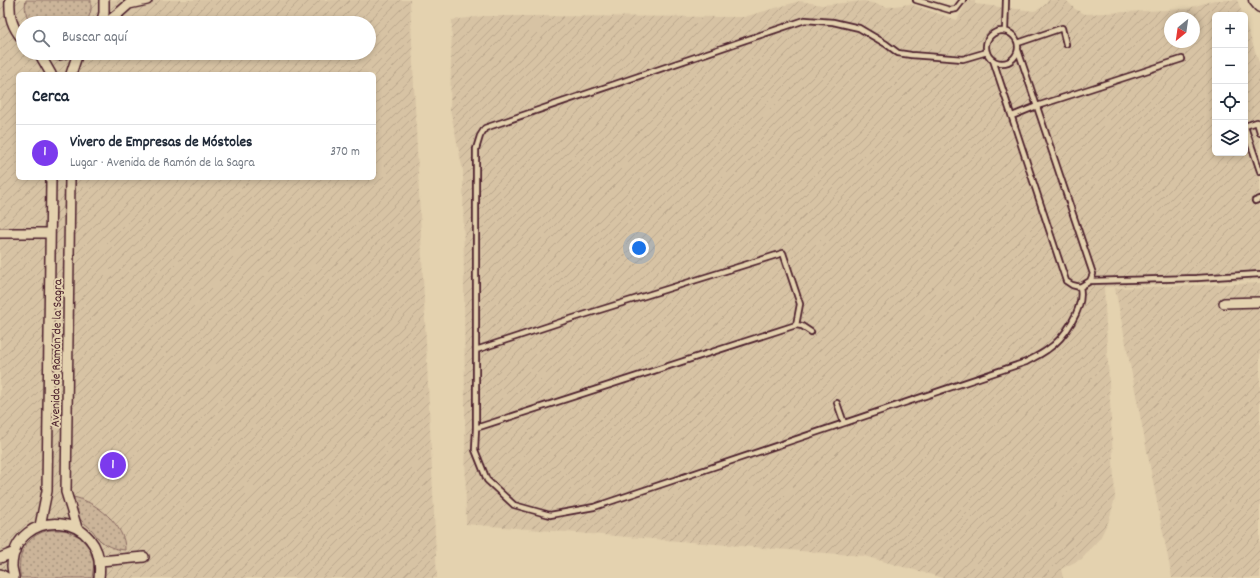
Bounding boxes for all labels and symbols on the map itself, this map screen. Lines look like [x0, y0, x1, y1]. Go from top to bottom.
north arrow [1164, 12, 1200, 48]
your location [629, 238, 649, 258]
street label: Avenida de Ramón de la Sagra [47, 278, 68, 427]
pin: 1 [100, 450, 126, 480]

